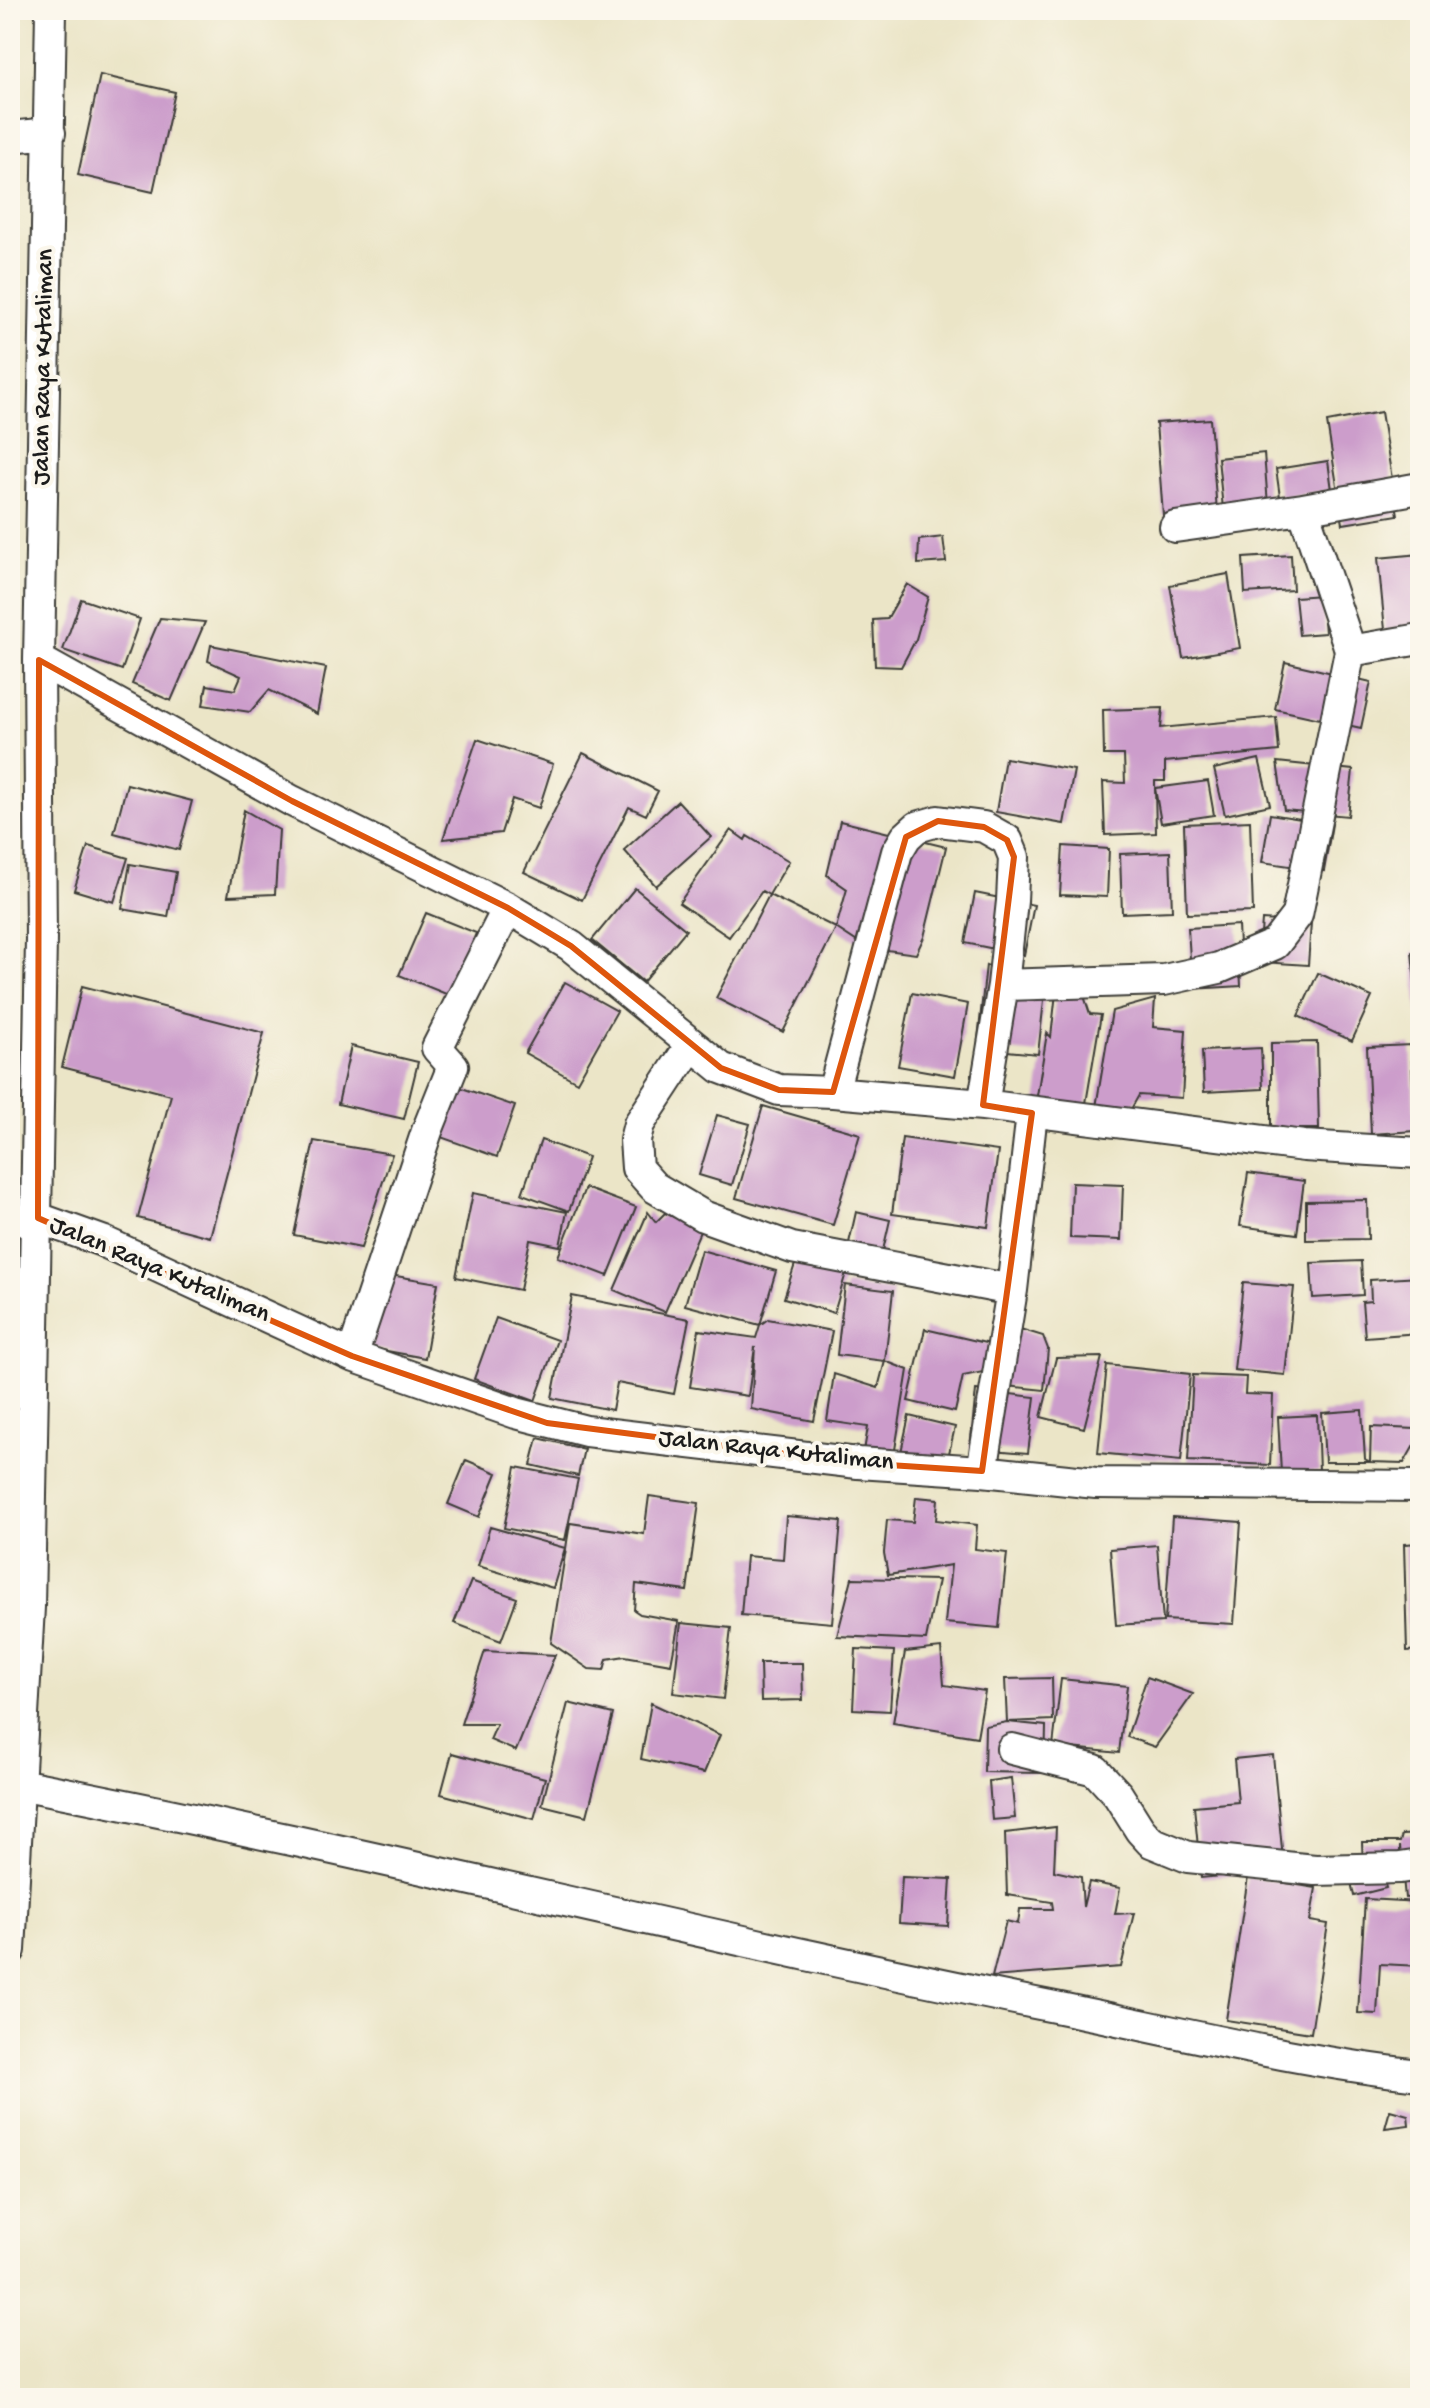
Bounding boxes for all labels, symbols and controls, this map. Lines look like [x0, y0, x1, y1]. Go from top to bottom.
street label: Jalan Raya Kutaliman [27, 248, 63, 486]
street label: Jalan Raya Kutaliman [44, 1211, 274, 1332]
street label: Jalan Raya Kutaliman [657, 1424, 896, 1480]

